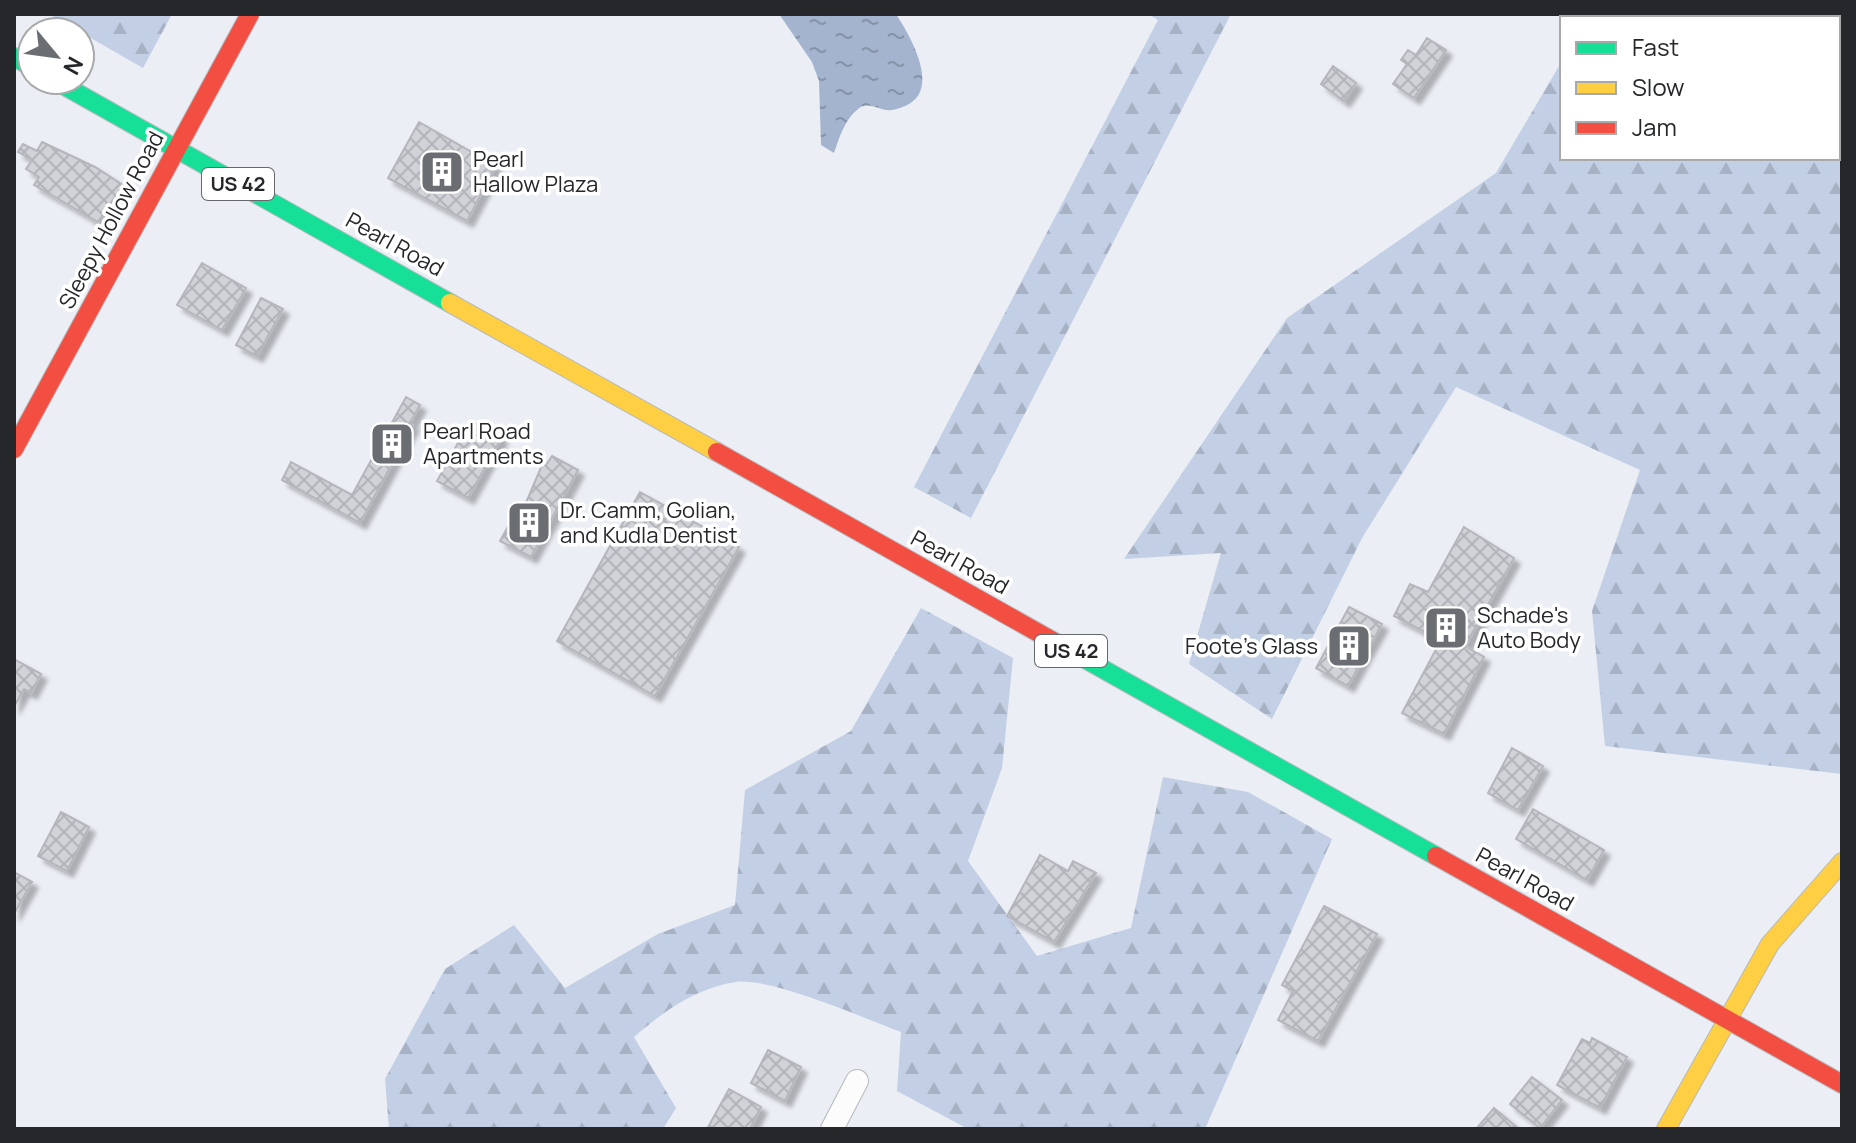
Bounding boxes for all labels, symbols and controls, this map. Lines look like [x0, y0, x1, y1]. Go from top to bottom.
north arrow [16, 16, 96, 96]
legend [1560, 16, 1840, 160]
text: Fast [1632, 30, 1679, 63]
text: N [57, 52, 90, 80]
text: Slow [1632, 70, 1685, 103]
text: Jam [1632, 110, 1677, 143]
street label: Sleepy Hollow Road [52, 126, 170, 314]
place label: Pearl Hallow Plaza [473, 144, 598, 199]
building icon: Pearl Hallow Plaza [418, 148, 466, 196]
road number: US 42 [202, 168, 274, 200]
street label: Pearl Road [341, 205, 449, 283]
place label: Pearl Road Apartments [423, 416, 543, 471]
building icon: Pearl Road Apartments [368, 420, 416, 468]
place label: Dr. Camm, Golian, and Kudla Dentist [560, 495, 738, 550]
building icon: Dr. Camm, Golian, and Kudla Dentist [505, 499, 553, 547]
street label: Pearl Road [906, 523, 1014, 601]
place label: Schade's Auto Body [1477, 600, 1581, 655]
building icon: Schade's Auto Body [1422, 604, 1470, 652]
building icon: Foote's Glass [1325, 622, 1373, 670]
place label: Foote's Glass [1185, 631, 1318, 661]
road number: US 42 [1035, 635, 1107, 667]
street label: Pearl Road [1471, 840, 1579, 918]

